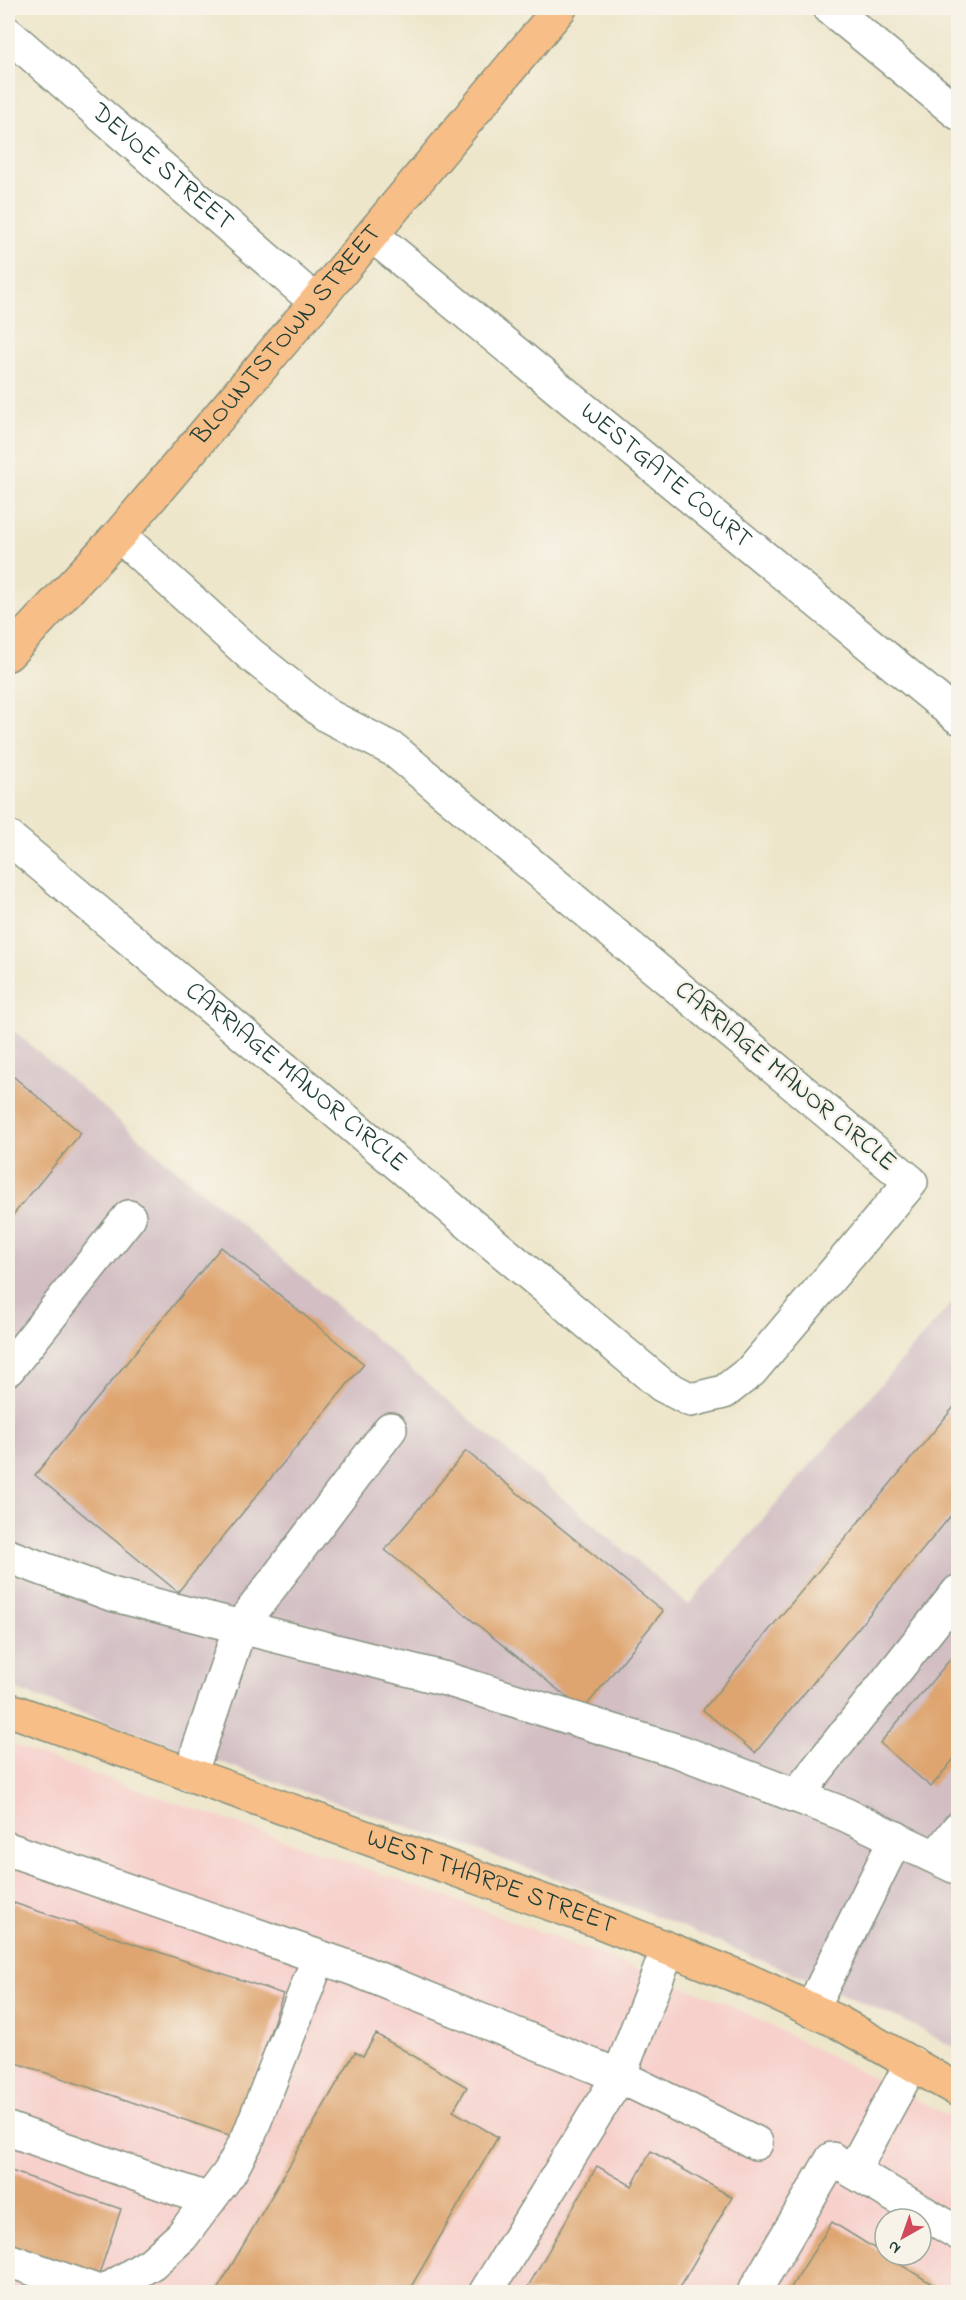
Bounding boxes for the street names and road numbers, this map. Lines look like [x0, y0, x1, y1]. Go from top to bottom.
street label: DEVOE STREET [81, 94, 242, 241]
street label: BLOUNTSTOWN STREET [183, 216, 392, 455]
street label: WESTGATE COURT [571, 394, 760, 559]
street label: CARRIAGE MANOR CIRCLE [665, 972, 905, 1182]
street label: CARRIAGE MANOR CIRCLE [176, 973, 415, 1182]
street label: WEST THARPE STREET [361, 1820, 621, 1945]

